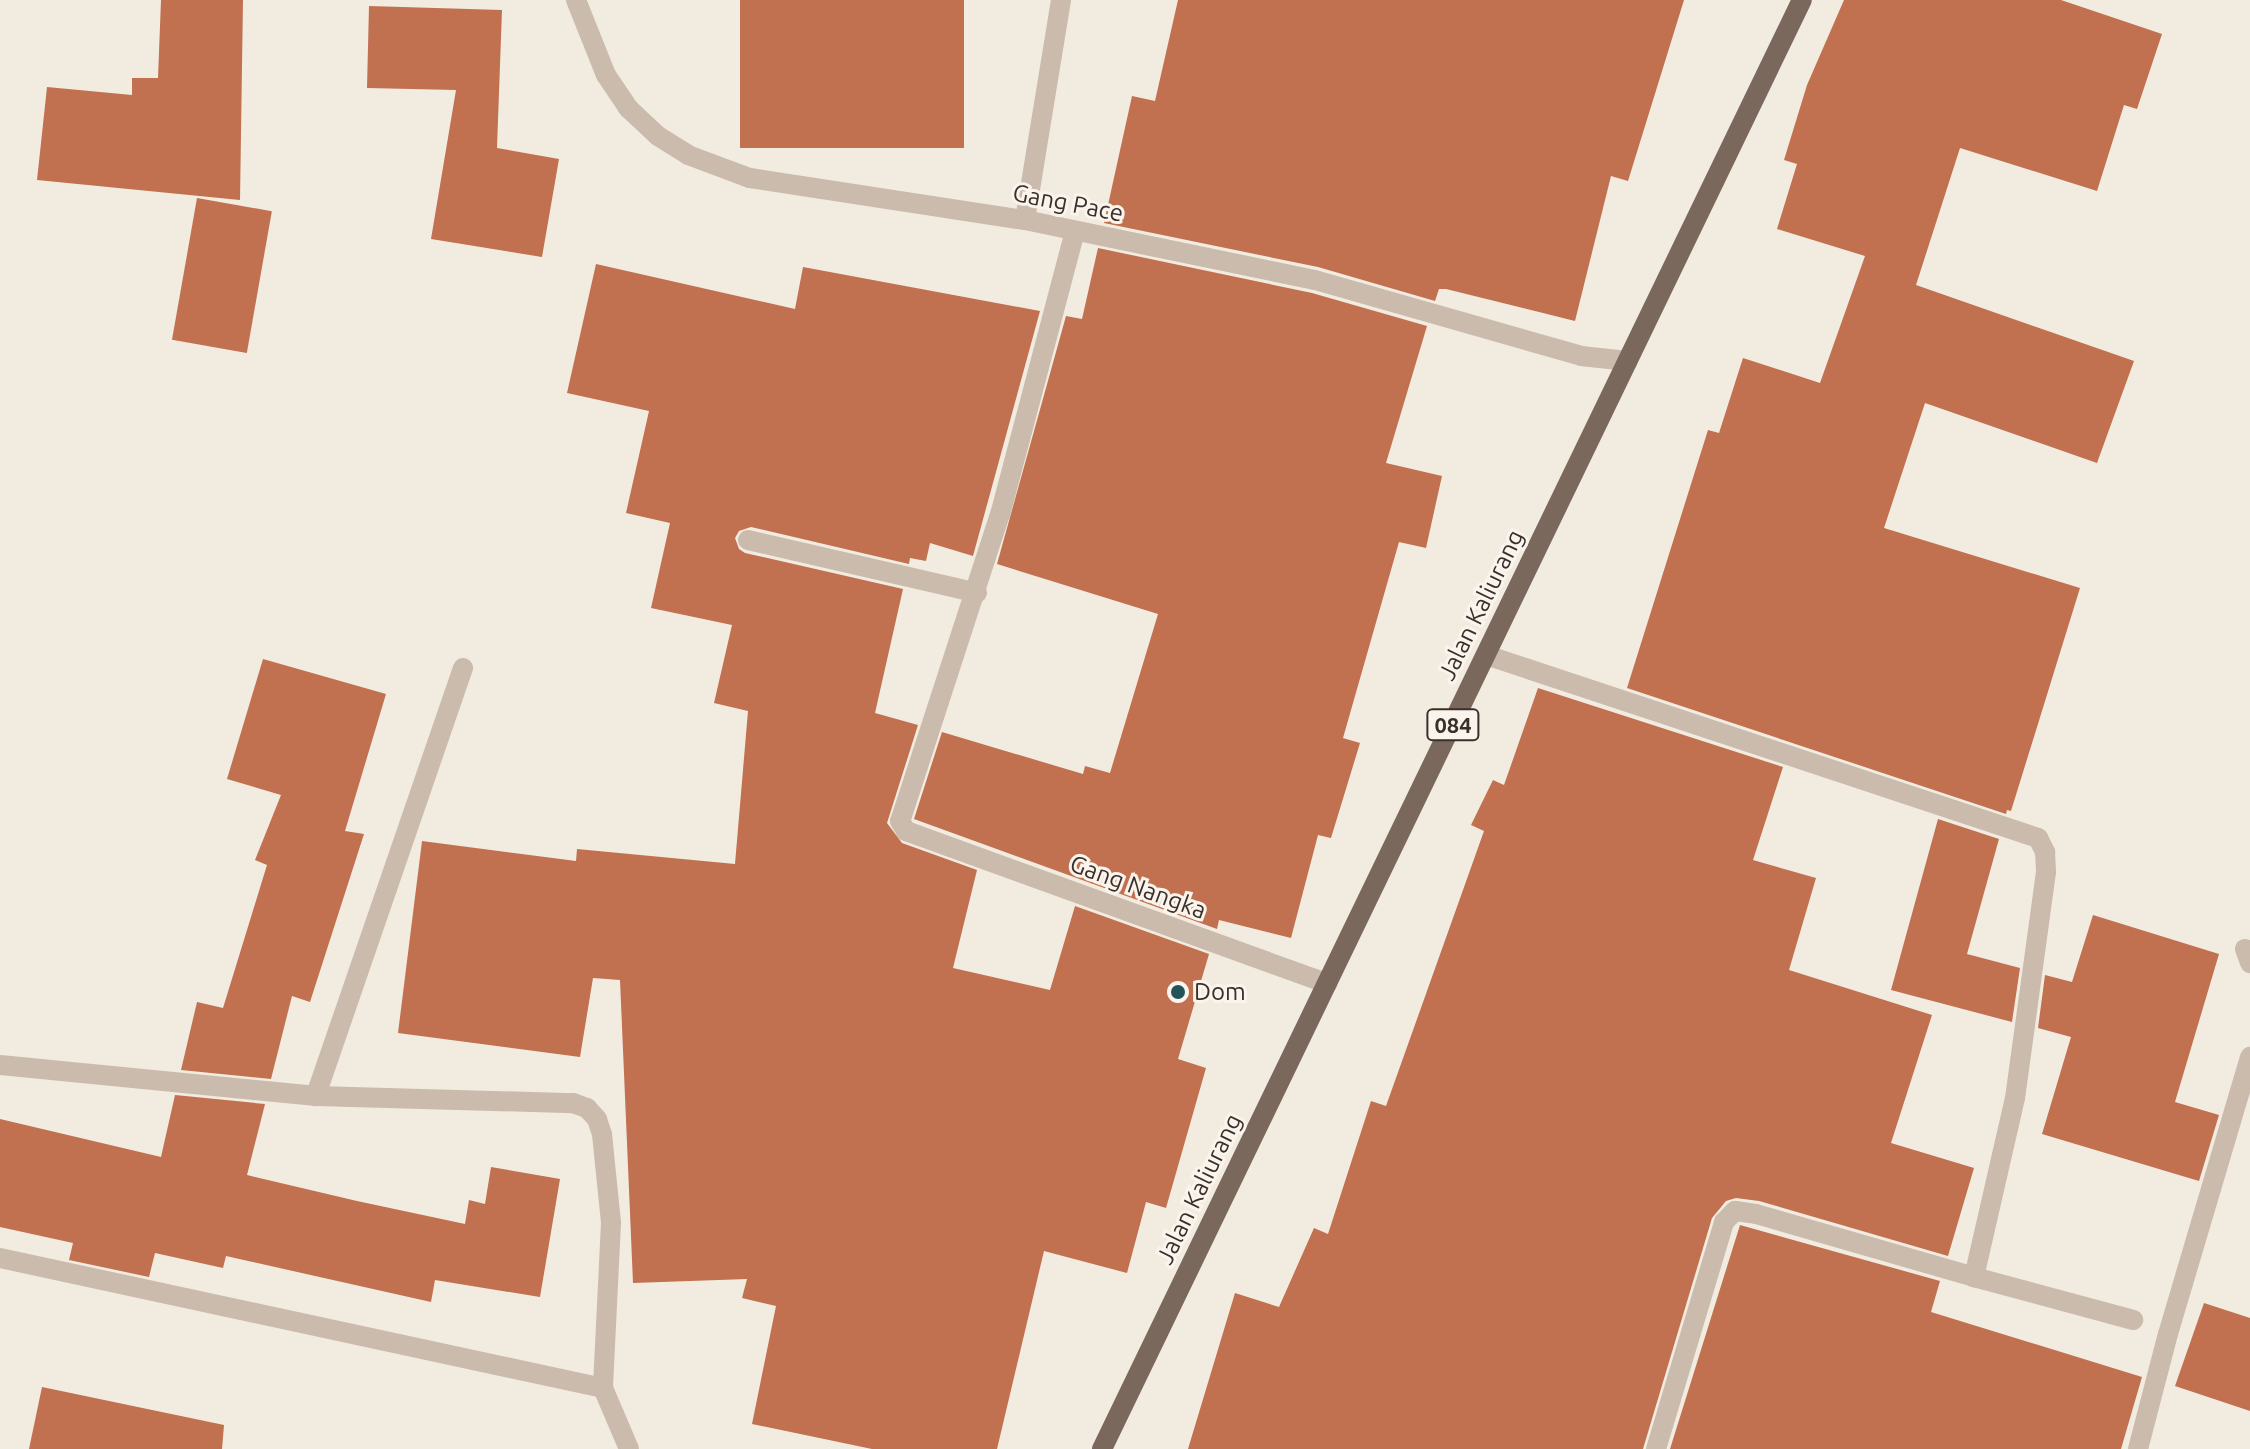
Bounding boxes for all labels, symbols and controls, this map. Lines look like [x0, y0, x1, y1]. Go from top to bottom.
street label: Gang Pace [1010, 178, 1126, 228]
street label: Jalan Kaliurang [1432, 525, 1530, 685]
road number: 084 [1425, 707, 1481, 743]
street label: Gang Nangka [1066, 849, 1210, 925]
place label: Dom [1194, 978, 1246, 1006]
marker: Dom [1169, 983, 1187, 1001]
street label: Jalan Kaliurang [1150, 1109, 1248, 1269]

